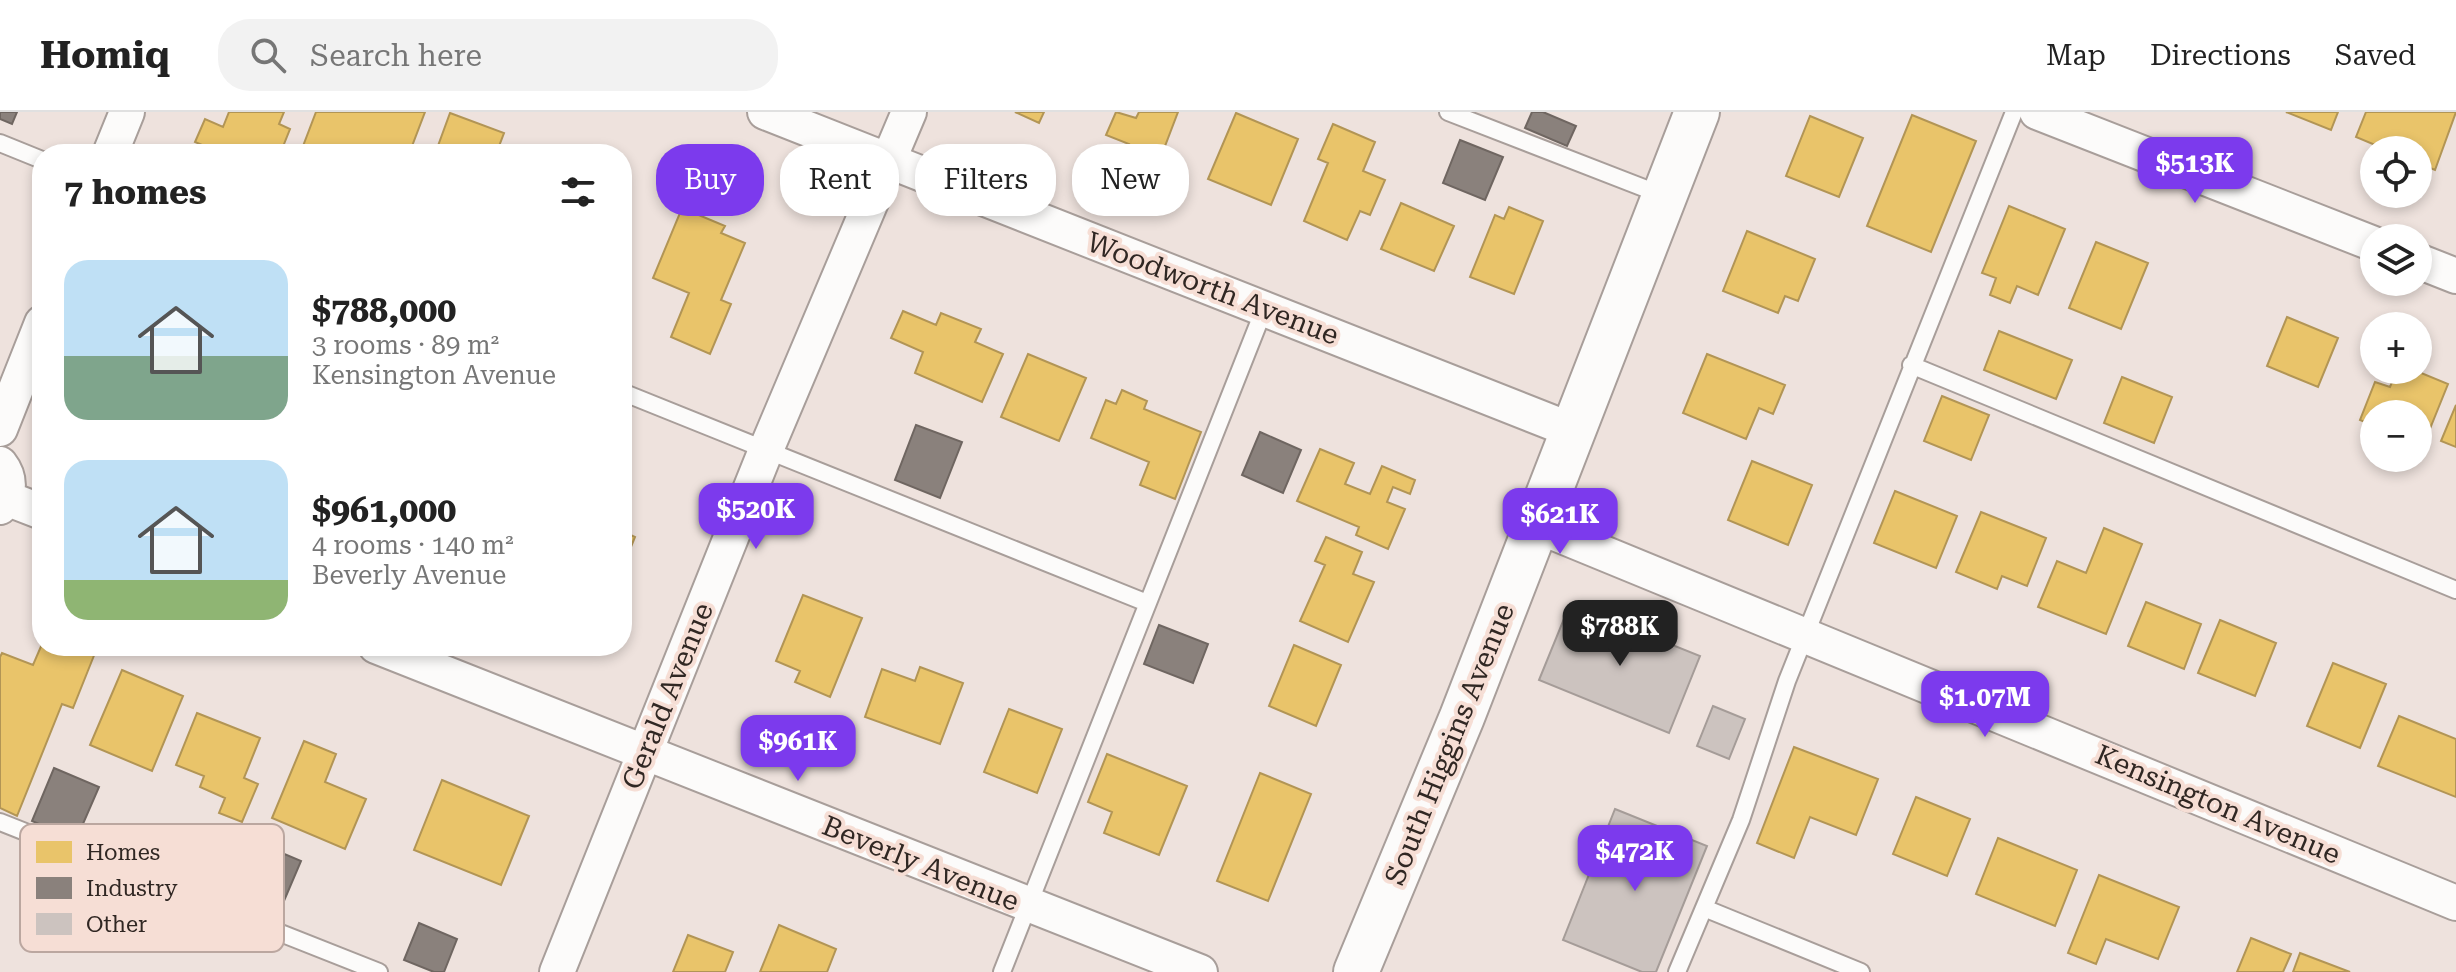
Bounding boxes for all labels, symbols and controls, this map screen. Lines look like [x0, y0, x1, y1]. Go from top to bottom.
search box [218, 19, 778, 91]
text: Homiq [40, 33, 170, 77]
icon: search [246, 33, 290, 77]
text: Search here [310, 38, 482, 73]
text: Map [2046, 39, 2106, 72]
text: Directions [2150, 39, 2291, 72]
text: Saved [2335, 39, 2416, 72]
map controls [2360, 136, 2432, 472]
button: locate [2360, 136, 2432, 208]
pin: $513K [2139, 137, 2251, 205]
chip: Buy [656, 144, 764, 216]
chip: Rent [780, 144, 899, 216]
chip: Filters [915, 144, 1056, 216]
chip: New [1072, 144, 1189, 216]
text: $513K [2156, 148, 2234, 178]
icon: filters [556, 170, 600, 214]
text: 7 homes [64, 172, 207, 212]
button: layers [2360, 224, 2432, 296]
street label: Woodworth Avenue [1082, 225, 1344, 352]
text: $788,000 [312, 290, 456, 330]
icon: home [128, 292, 224, 388]
button: + [2360, 312, 2432, 384]
text: 3 rooms · 89 m² [312, 330, 499, 360]
text: Kensington Avenue [312, 360, 556, 390]
button: − [2360, 400, 2432, 472]
pin: $520K [700, 483, 812, 551]
pin: $621K [1504, 488, 1616, 556]
text: $961,000 [312, 490, 456, 530]
icon: home [128, 492, 224, 588]
text: $520K [717, 494, 795, 524]
text: $621K [1521, 499, 1599, 529]
text: 4 rooms · 140 m² [312, 530, 514, 560]
text: Beverly Avenue [312, 560, 506, 590]
street label: Gerald Avenue [615, 598, 720, 794]
street label: South Higgins Avenue [1378, 599, 1521, 890]
pin: $788K [1564, 600, 1676, 668]
text: $788K [1581, 611, 1659, 641]
pin: $1.07M [1920, 671, 2050, 739]
text: $1.07M [1939, 682, 2031, 712]
pin: $961K [742, 715, 854, 783]
text: $961K [759, 726, 837, 756]
street label: Kensington Avenue [2090, 738, 2345, 871]
street label: Beverly Avenue [818, 809, 1024, 918]
legend [20, 824, 284, 952]
pin: $472K [1579, 825, 1691, 893]
text: $472K [1596, 836, 1674, 866]
text: Homes [86, 840, 160, 865]
text: Industry [86, 876, 177, 901]
text: Other [86, 912, 147, 937]

